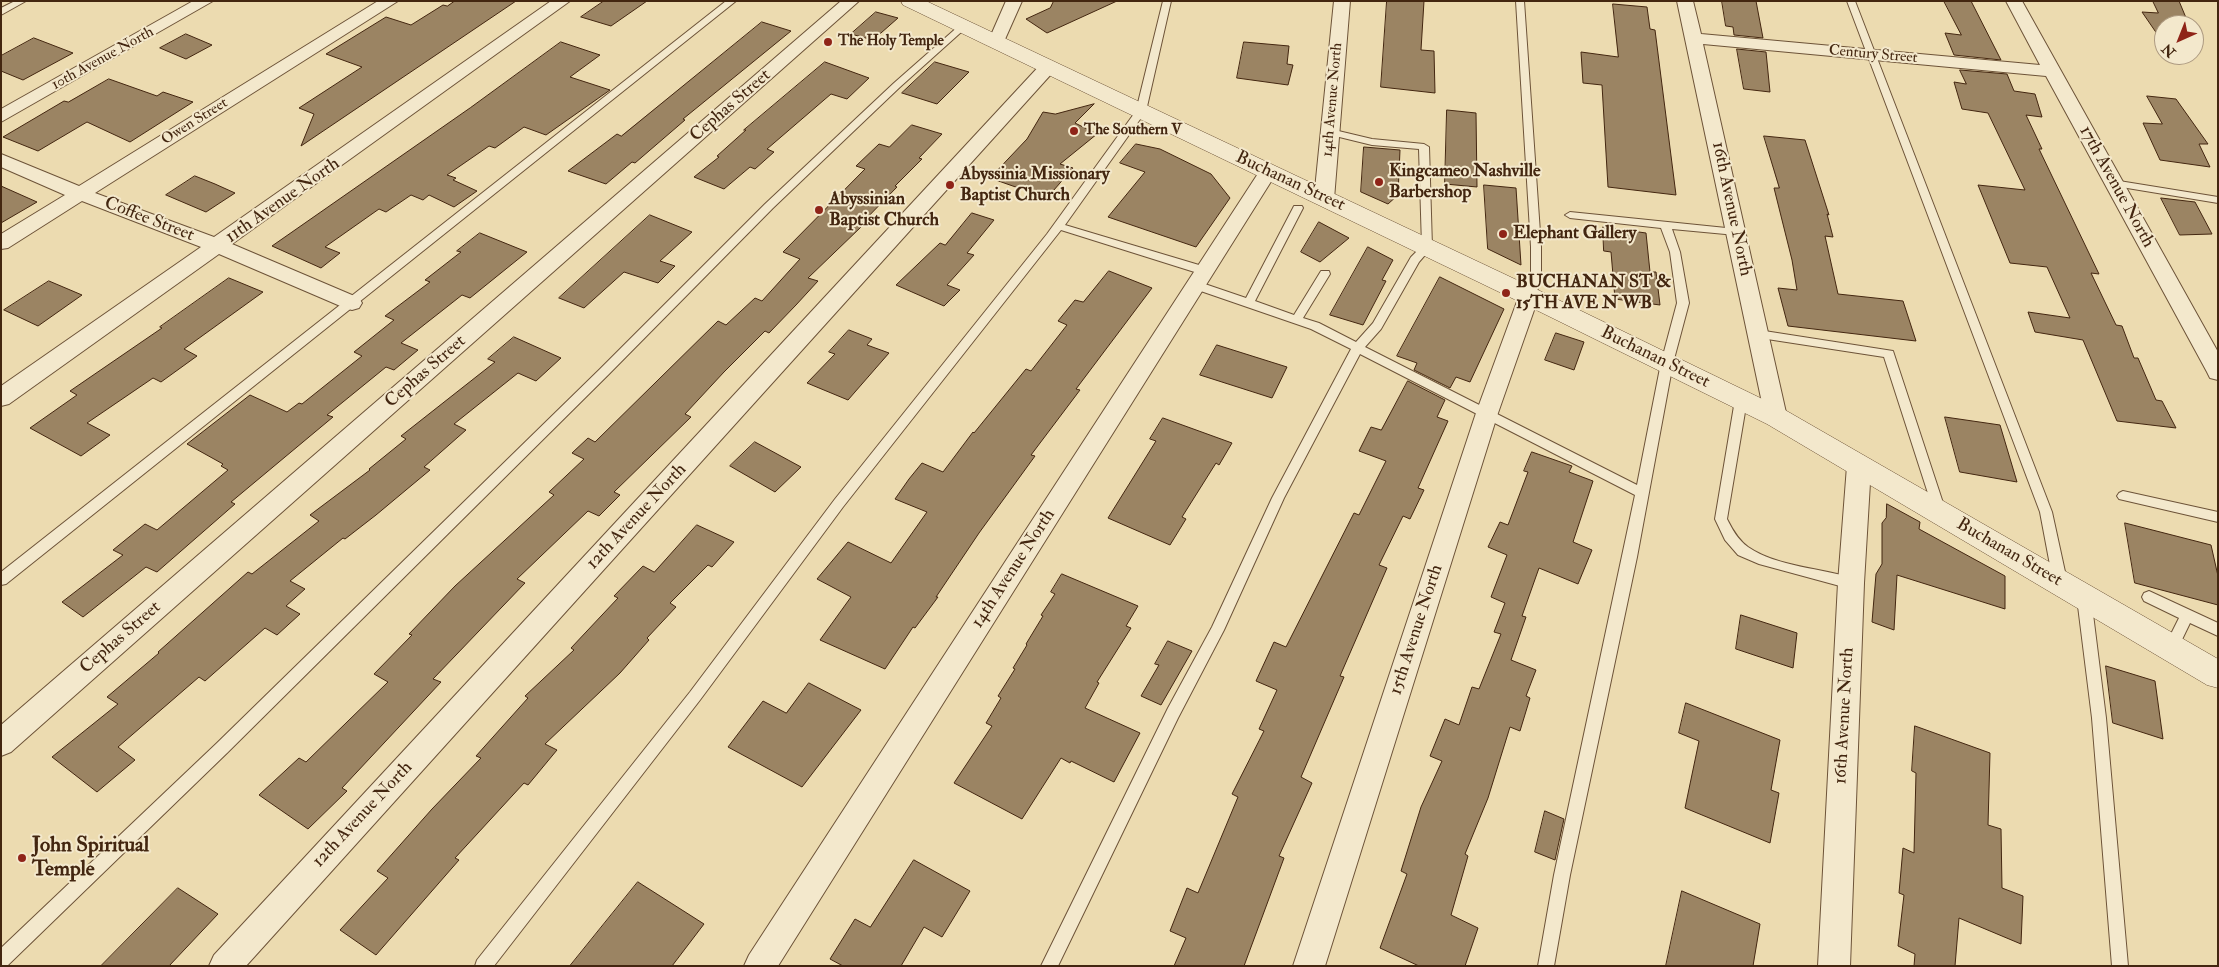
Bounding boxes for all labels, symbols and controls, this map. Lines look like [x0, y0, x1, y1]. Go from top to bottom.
north arrow [2154, 15, 2204, 65]
street label: 10th Avenue North [49, 23, 157, 95]
place label: The Holy Temple [838, 33, 944, 51]
marker: The Holy Temple [822, 36, 834, 48]
text: N [2159, 40, 2179, 61]
street label: 14th Avenue North [1319, 42, 1347, 158]
street label: Century Street [1828, 42, 1918, 68]
street label: Cephas Street [686, 65, 776, 147]
street label: Owen Street [159, 95, 231, 149]
place label: The Southern V [1084, 122, 1182, 140]
street label: 17th Avenue North [2074, 122, 2158, 252]
marker: The Southern V [1068, 125, 1080, 137]
street label: 16th Avenue North [1706, 140, 1756, 278]
street label: Buchanan Street [1232, 147, 1348, 217]
street label: 11th Avenue North [222, 154, 344, 248]
place label: Kingcameo Nashville Barbershop [1389, 161, 1541, 203]
place label: Abyssinia Missionary Baptist Church [960, 164, 1110, 206]
marker: Kingcameo Nashville Barbershop [1373, 176, 1385, 188]
marker: Abyssinia Missionary Baptist Church [944, 179, 956, 191]
place label: Abyssinian Baptist Church [829, 189, 939, 232]
street label: Coffee Street [101, 193, 197, 247]
marker: Abyssinian Baptist Church [813, 204, 825, 216]
place label: Elephant Gallery [1513, 223, 1636, 245]
marker: Elephant Gallery [1497, 228, 1509, 240]
place label: BUCHANAN ST & 15TH AVE N WB [1516, 272, 1671, 314]
marker: BUCHANAN ST & 15TH AVE N WB [1500, 287, 1512, 299]
street label: Buchanan Street [1597, 322, 1713, 394]
street label: Cephas Street [381, 331, 471, 413]
street label: 12th Avenue North [582, 460, 692, 574]
street label: 14th Avenue North [968, 505, 1060, 633]
street label: Buchanan Street [1952, 514, 2066, 592]
street label: 15th Avenue North [1386, 562, 1448, 698]
street label: Cephas Street [76, 597, 166, 679]
street label: 16th Avenue North [1831, 647, 1859, 785]
street label: 12th Avenue North [308, 758, 418, 872]
place label: John Spiritual Temple [32, 833, 149, 883]
marker: John Spiritual Temple [16, 852, 28, 864]

